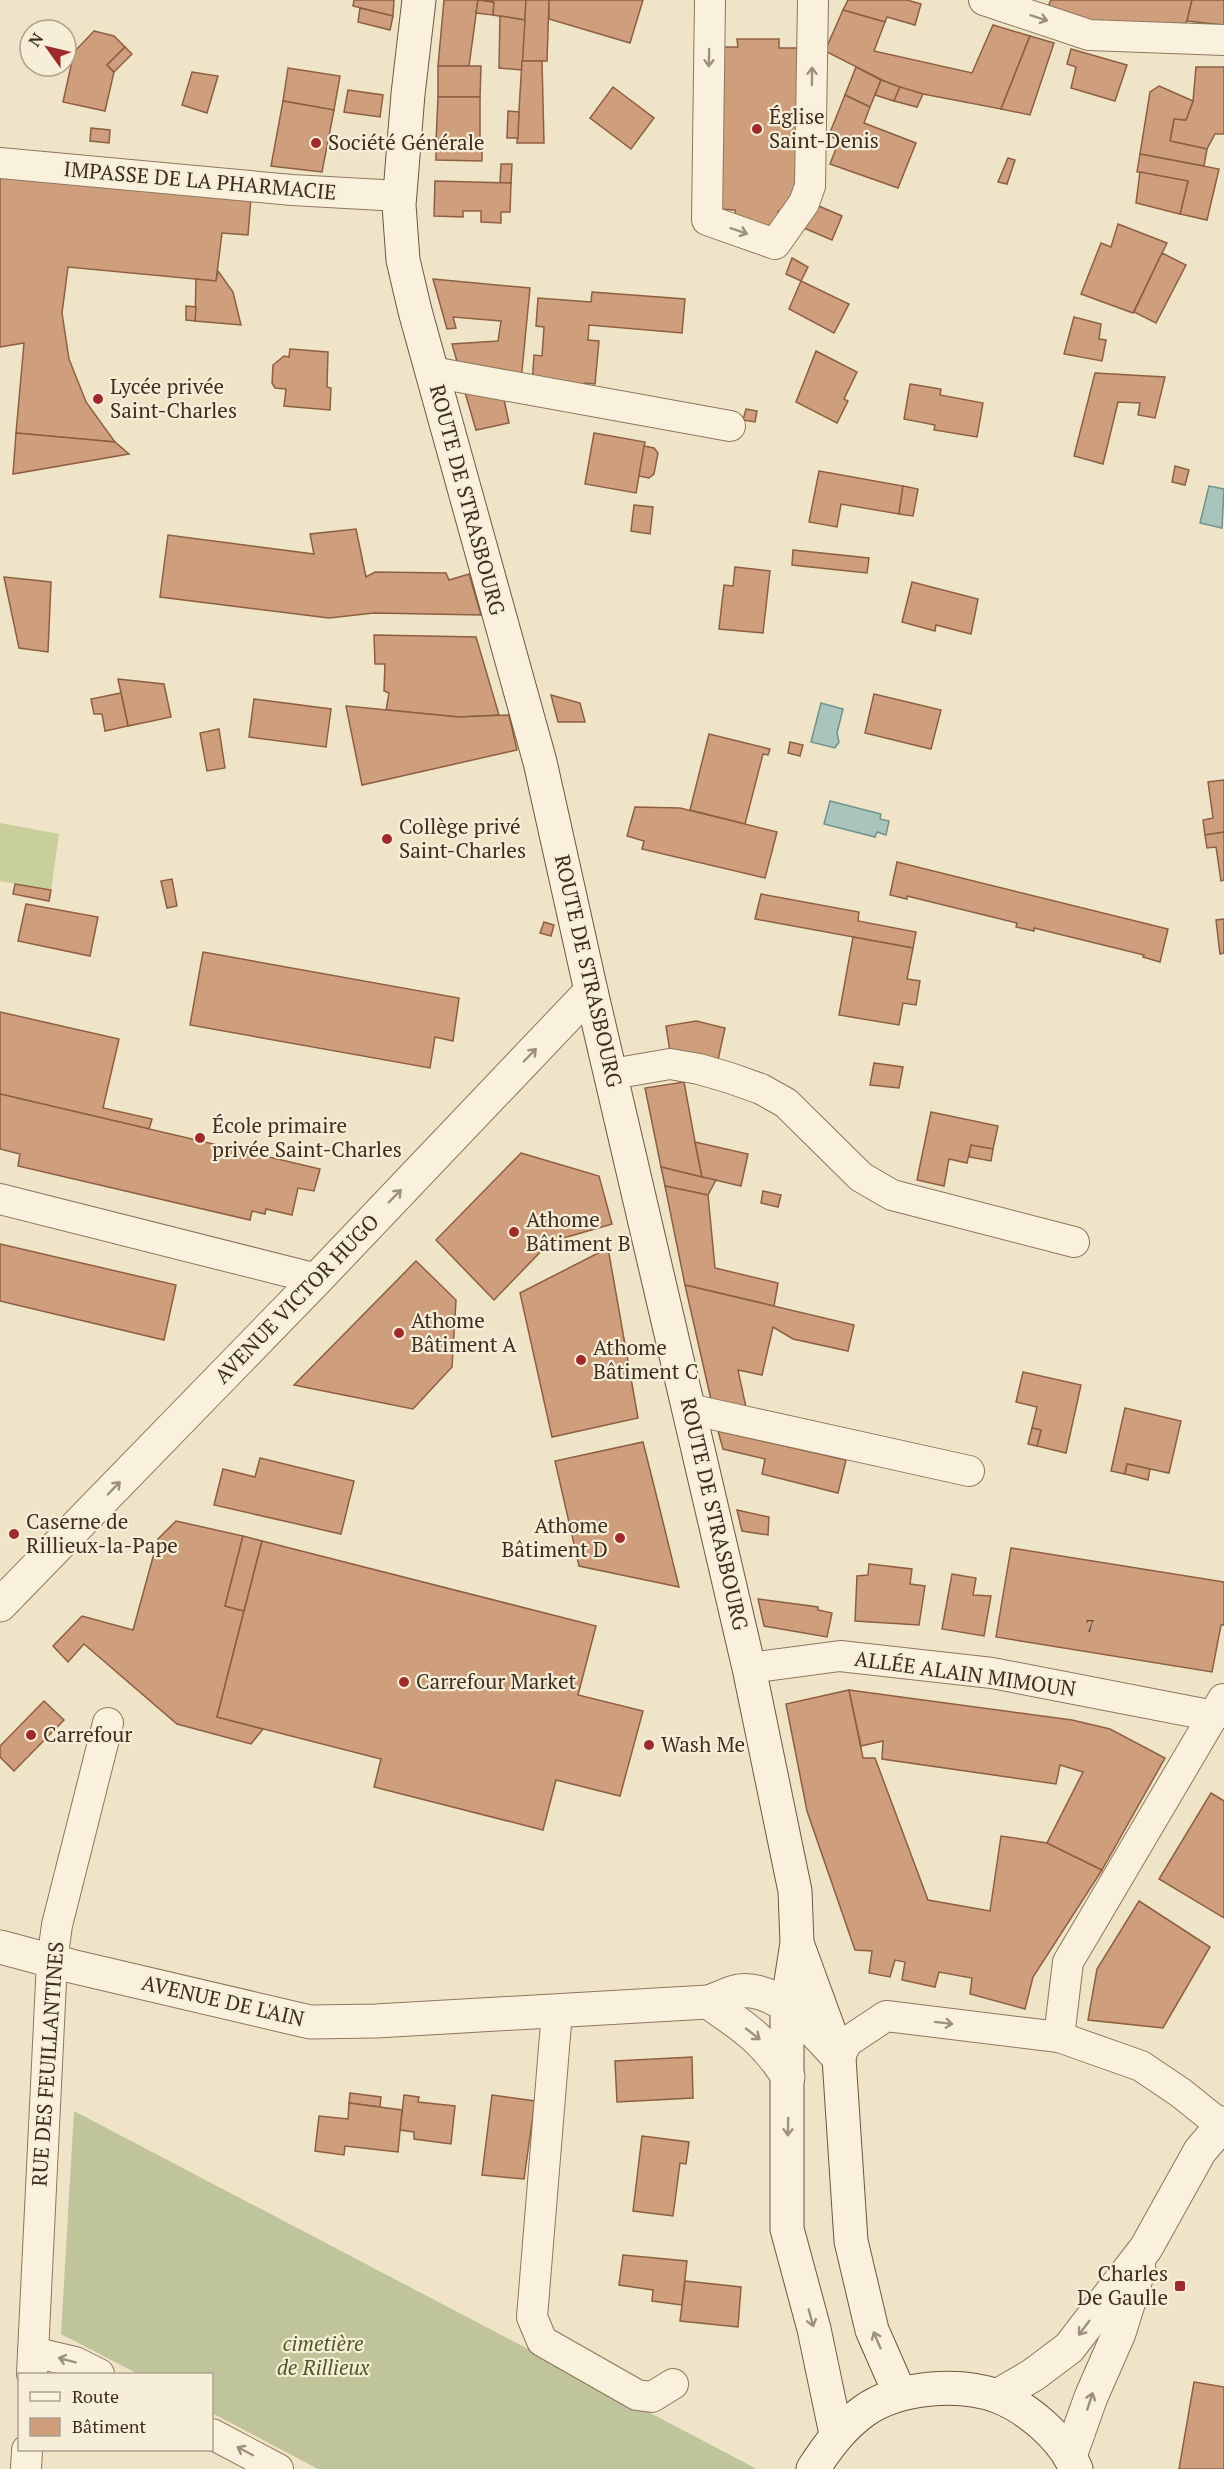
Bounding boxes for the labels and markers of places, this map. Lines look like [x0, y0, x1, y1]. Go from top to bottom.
place label: Église Saint-Denis [769, 102, 879, 154]
marker: Église Saint-Denis [750, 122, 764, 136]
place label: Société Générale [328, 128, 485, 156]
marker: Société Générale [309, 136, 323, 150]
place label: Lycée privée Saint-Charles [110, 372, 237, 424]
marker: Lycée privée Saint-Charles [91, 392, 105, 406]
place label: Collège privé Saint-Charles [399, 812, 526, 864]
marker: Collège privé Saint-Charles [380, 832, 394, 846]
place label: École primaire privée Saint-Charles [212, 1111, 402, 1163]
marker: École primaire privée Saint-Charles [193, 1131, 207, 1145]
place label: Athome Bâtiment B [526, 1205, 631, 1257]
marker: Athome Bâtiment B [507, 1225, 521, 1239]
place label: Athome Bâtiment A [411, 1306, 517, 1358]
marker: Athome Bâtiment A [392, 1326, 406, 1340]
place label: Athome Bâtiment C [593, 1333, 698, 1385]
marker: Athome Bâtiment C [574, 1353, 588, 1367]
place label: Caserne de Rillieux-la-Pape [26, 1507, 178, 1559]
place label: Athome Bâtiment D [501, 1511, 608, 1563]
marker: Caserne de Rillieux-la-Pape [7, 1527, 21, 1541]
marker: Athome Bâtiment D [613, 1531, 627, 1545]
place label: Carrefour Market [416, 1667, 576, 1695]
marker: Carrefour Market [397, 1675, 411, 1689]
place label: Carrefour [43, 1720, 132, 1748]
marker: Carrefour [24, 1728, 38, 1742]
place label: Wash Me [661, 1730, 745, 1758]
marker: Wash Me [642, 1738, 656, 1752]
place label: Charles De Gaulle [1077, 2259, 1168, 2311]
marker: Charles De Gaulle [1173, 2279, 1187, 2293]

